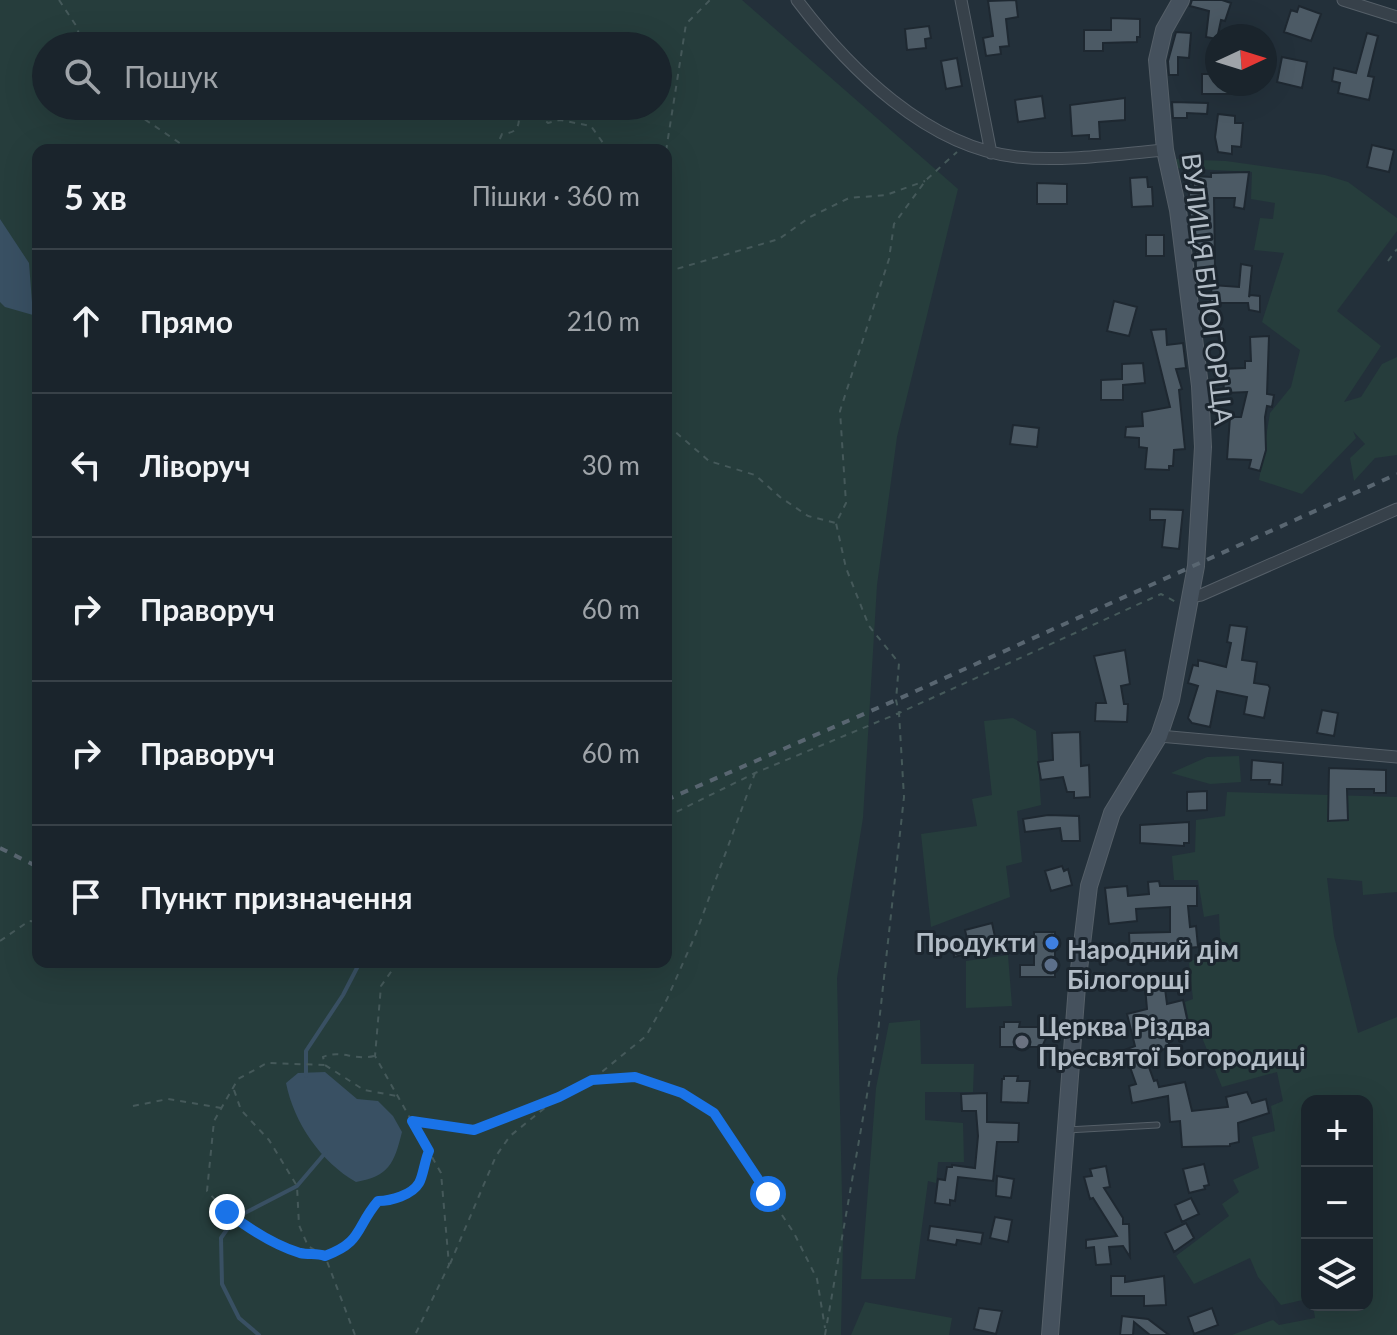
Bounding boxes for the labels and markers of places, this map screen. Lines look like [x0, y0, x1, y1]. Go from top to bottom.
place label: Продукти [915, 926, 1036, 958]
place label: Народний дім Білогорщі [1067, 933, 1239, 995]
marker: Продукти [1043, 934, 1061, 952]
marker: Народний дім Білогорщі [1042, 956, 1060, 974]
place label: Церква Різдва Пресвятої Богородиці [1038, 1010, 1306, 1072]
marker: Церква Різдва Пресвятої Богородиці [1013, 1033, 1031, 1051]

